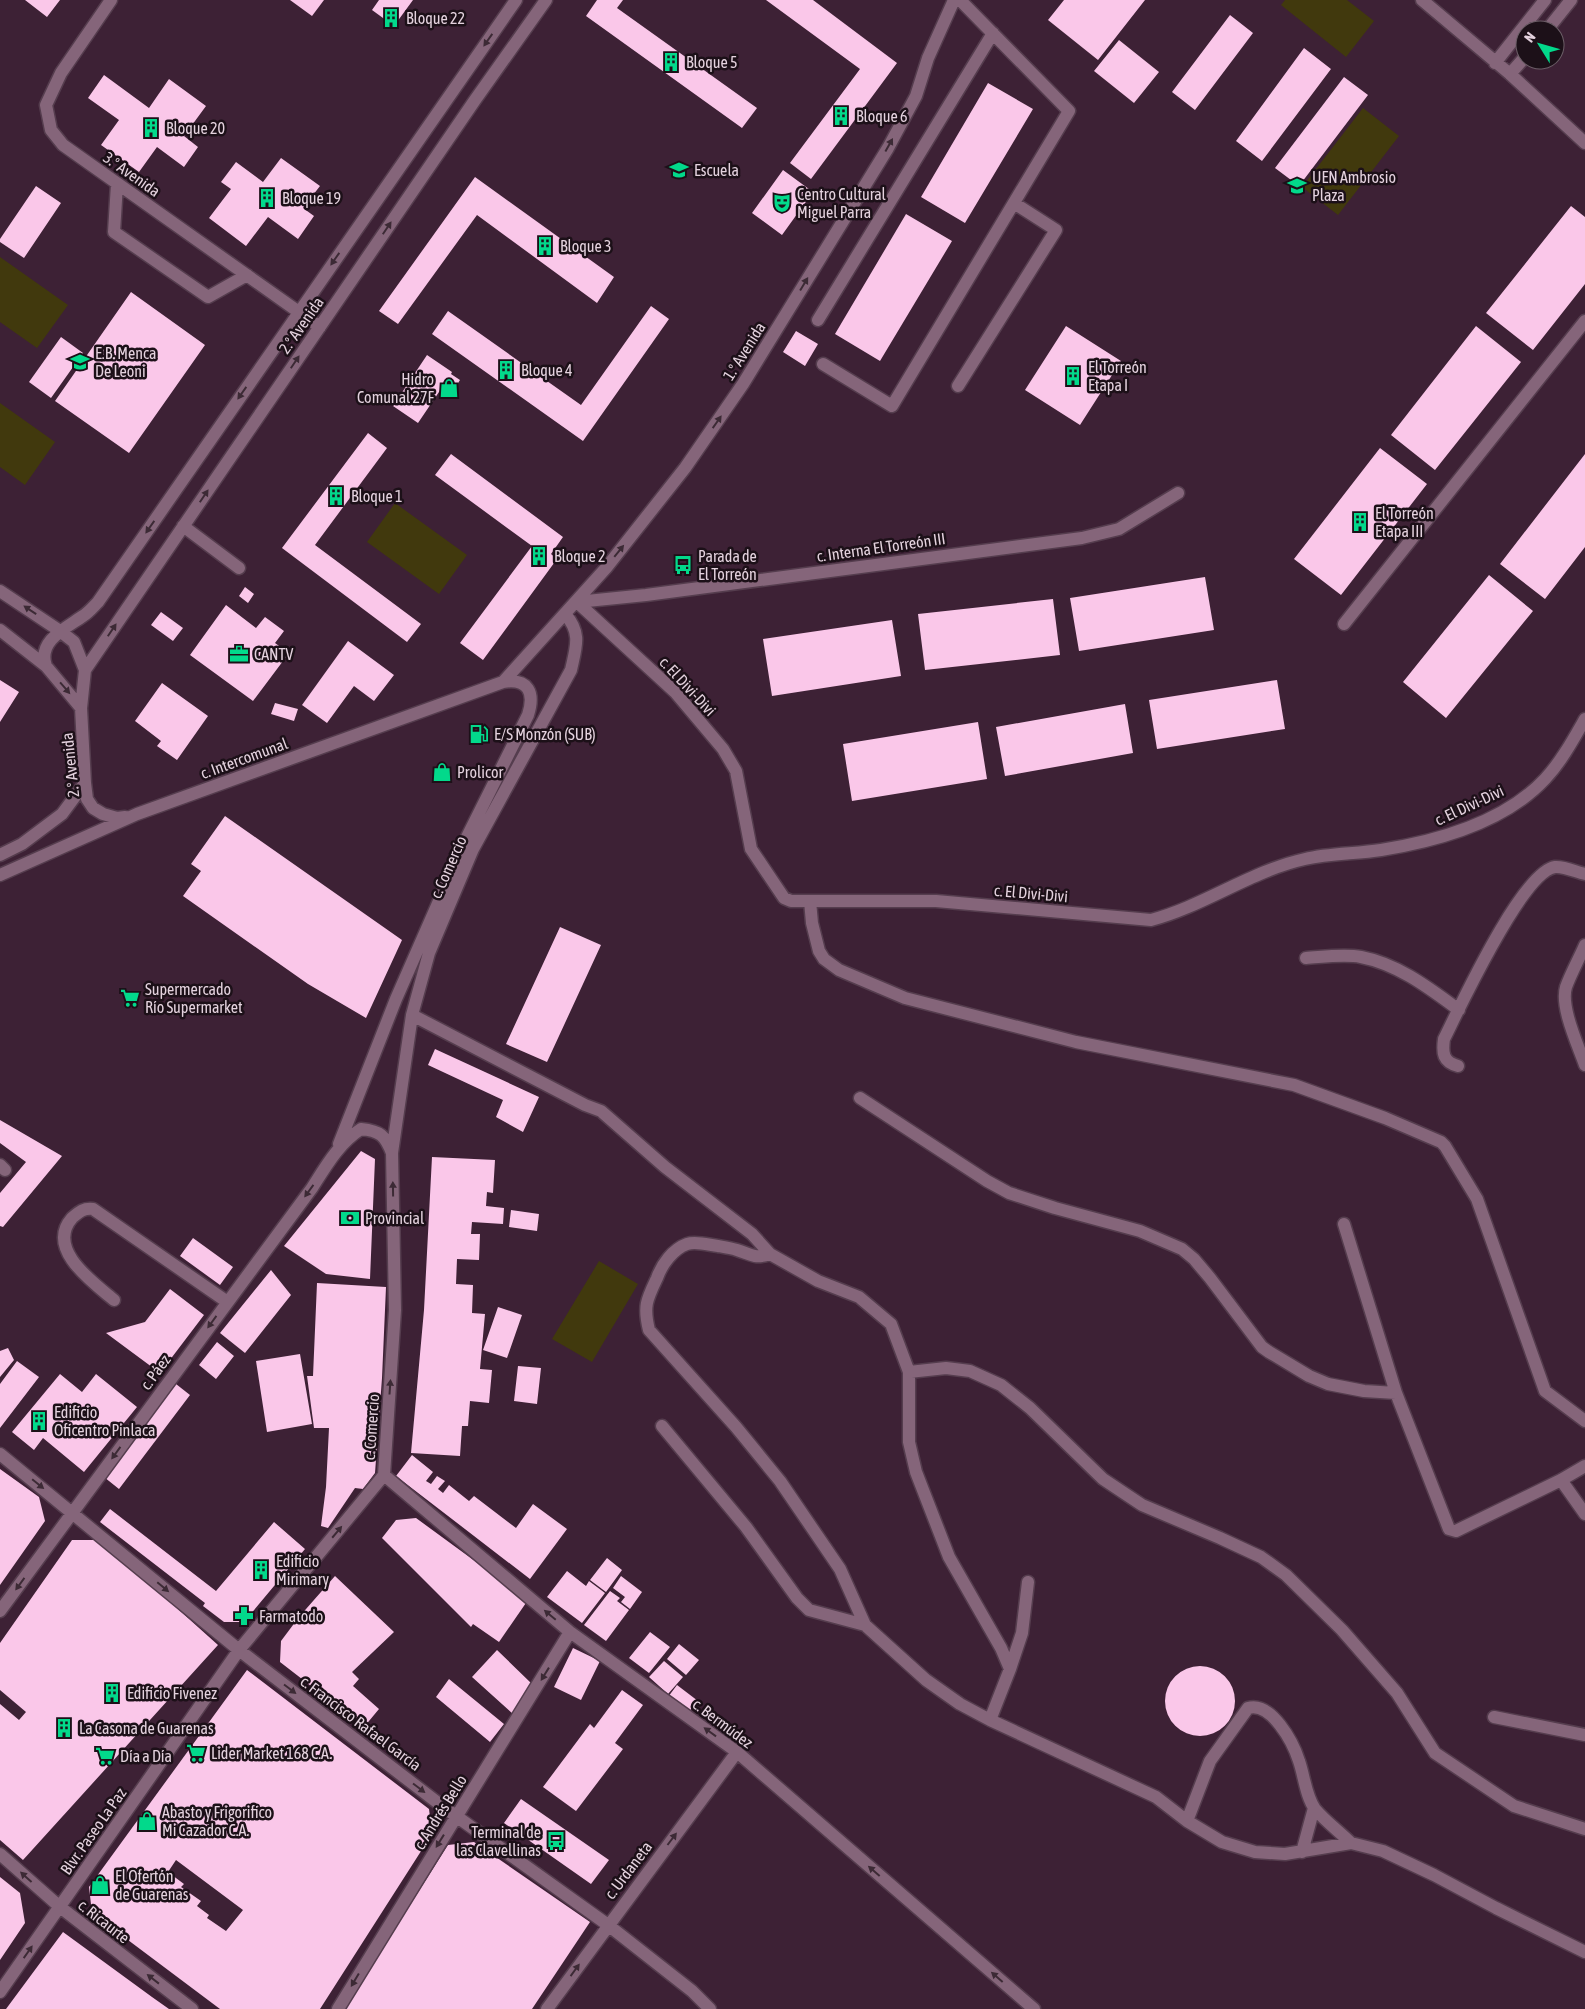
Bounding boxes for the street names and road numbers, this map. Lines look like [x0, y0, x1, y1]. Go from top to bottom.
street label: 3.° Avenida [100, 148, 164, 200]
street label: 2.° Avenida [275, 293, 327, 357]
street label: 1.° Avenida [719, 319, 769, 383]
street label: c. Interna El Torreón III [815, 529, 947, 565]
street label: c. El Divi-Divi [656, 653, 720, 719]
street label: 2.° Avenida [58, 732, 82, 798]
street label: c. Intercomunal [198, 734, 291, 782]
street label: c. El Divi-Divi [1432, 781, 1506, 829]
street label: c. Comercio [426, 833, 470, 901]
street label: c. El Divi-Divi [993, 881, 1069, 905]
street label: c. Páez [136, 1351, 174, 1393]
street label: c. Comercio [360, 1393, 382, 1461]
street label: c. Francisco Rafael García [297, 1672, 425, 1774]
street label: c. Bermúdez [689, 1695, 757, 1752]
street label: c. Andrés Bello [410, 1771, 470, 1853]
street label: Blvr. Paseo La Paz [57, 1784, 130, 1878]
street label: c. Urdaneta [601, 1838, 655, 1902]
street label: c. Ricaurte [75, 1895, 133, 1947]

